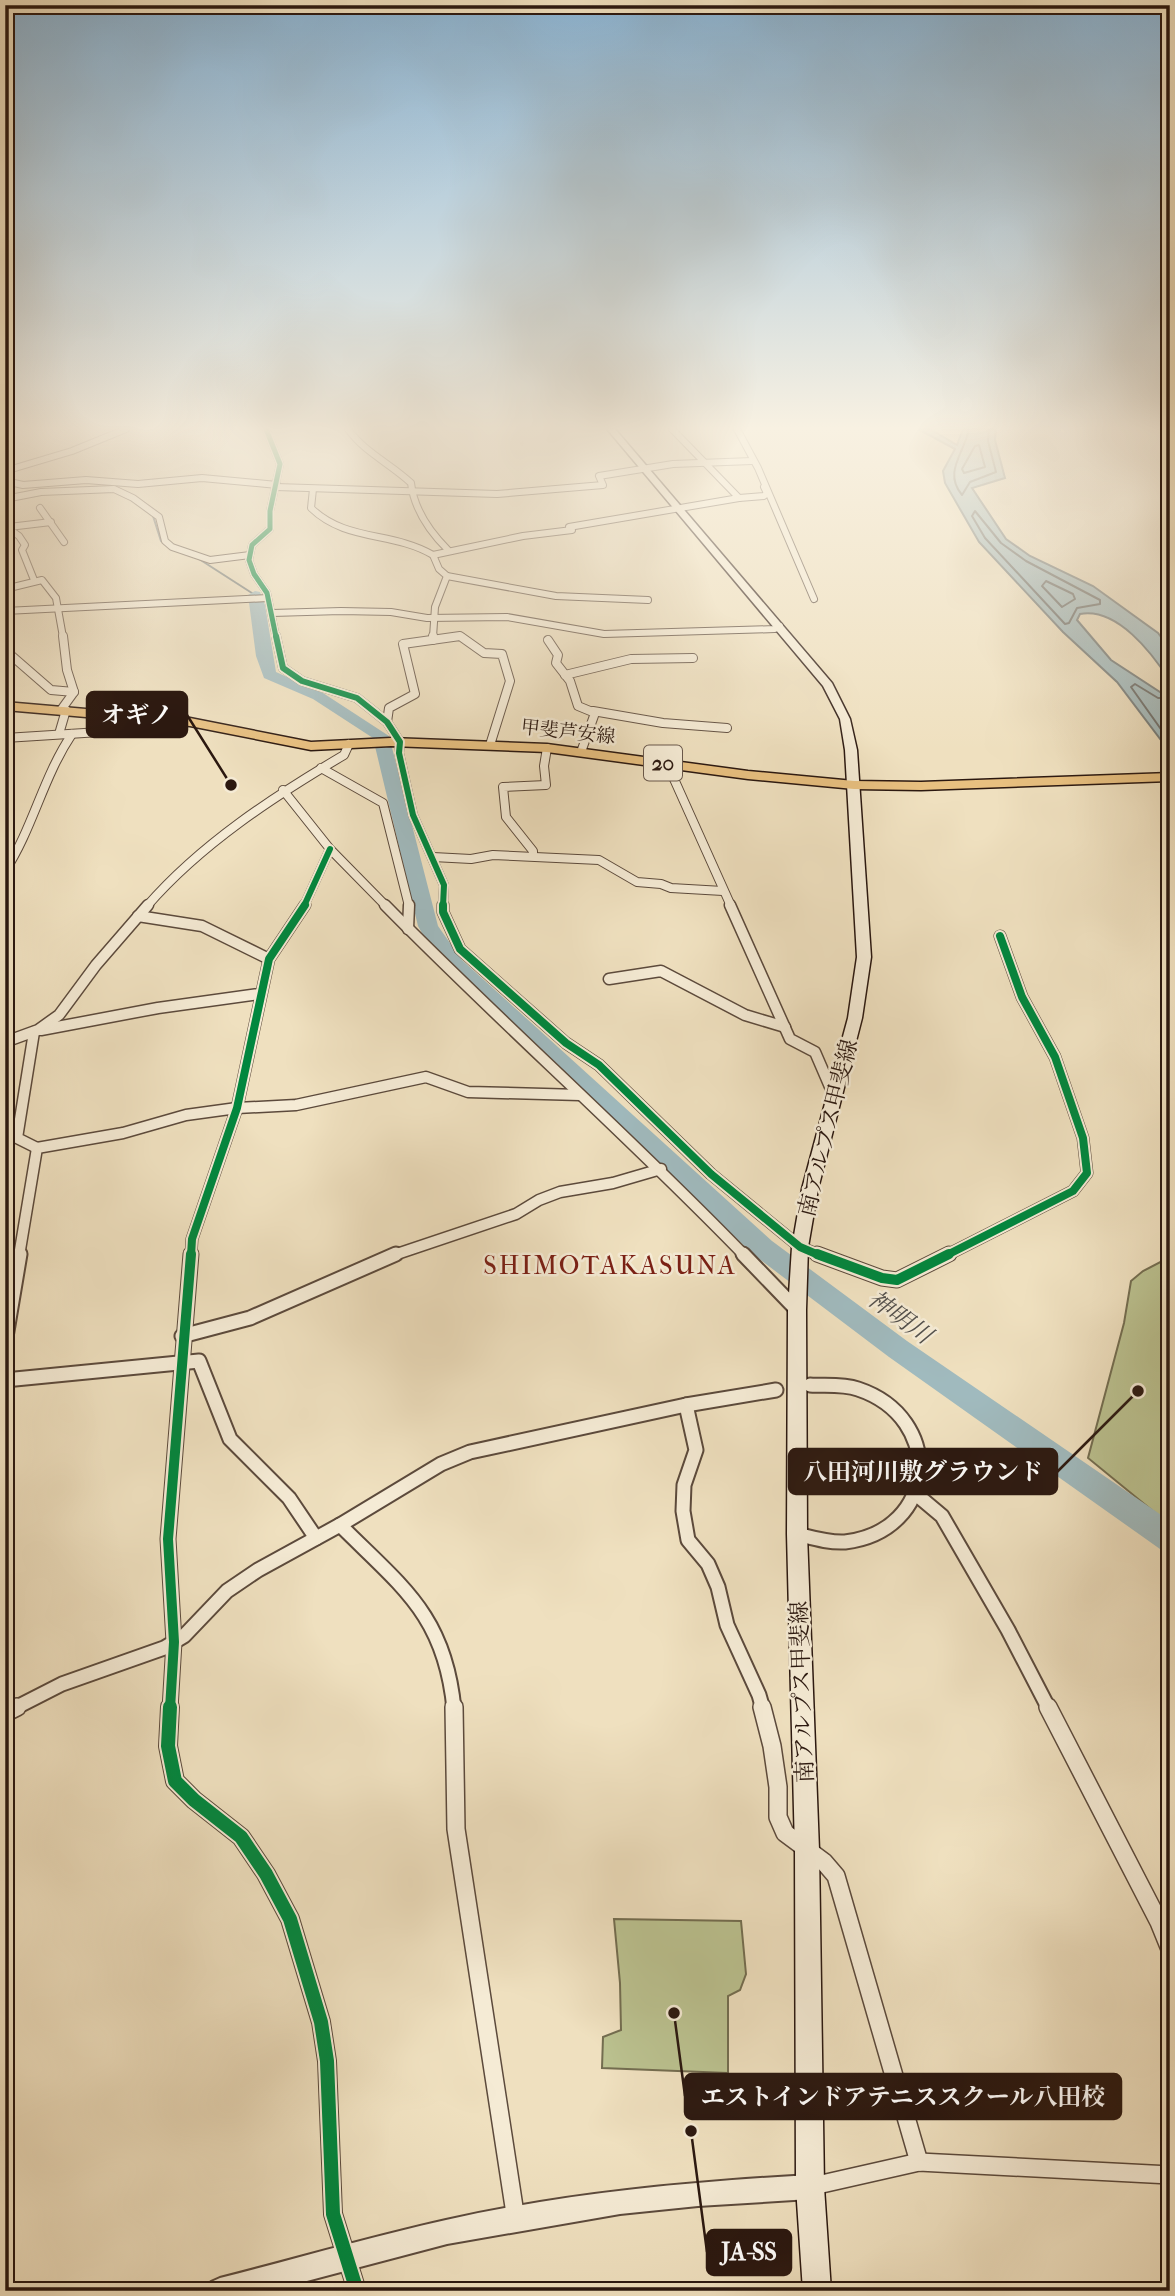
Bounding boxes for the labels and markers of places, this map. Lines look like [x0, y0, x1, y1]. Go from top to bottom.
callout: オギノ [87, 692, 187, 737]
callout: 八田河川敷グラウンド [789, 1449, 1057, 1494]
callout: エストインドアテニススクール八田校 [685, 2074, 1121, 2119]
callout: JA-SS [707, 2230, 791, 2275]

